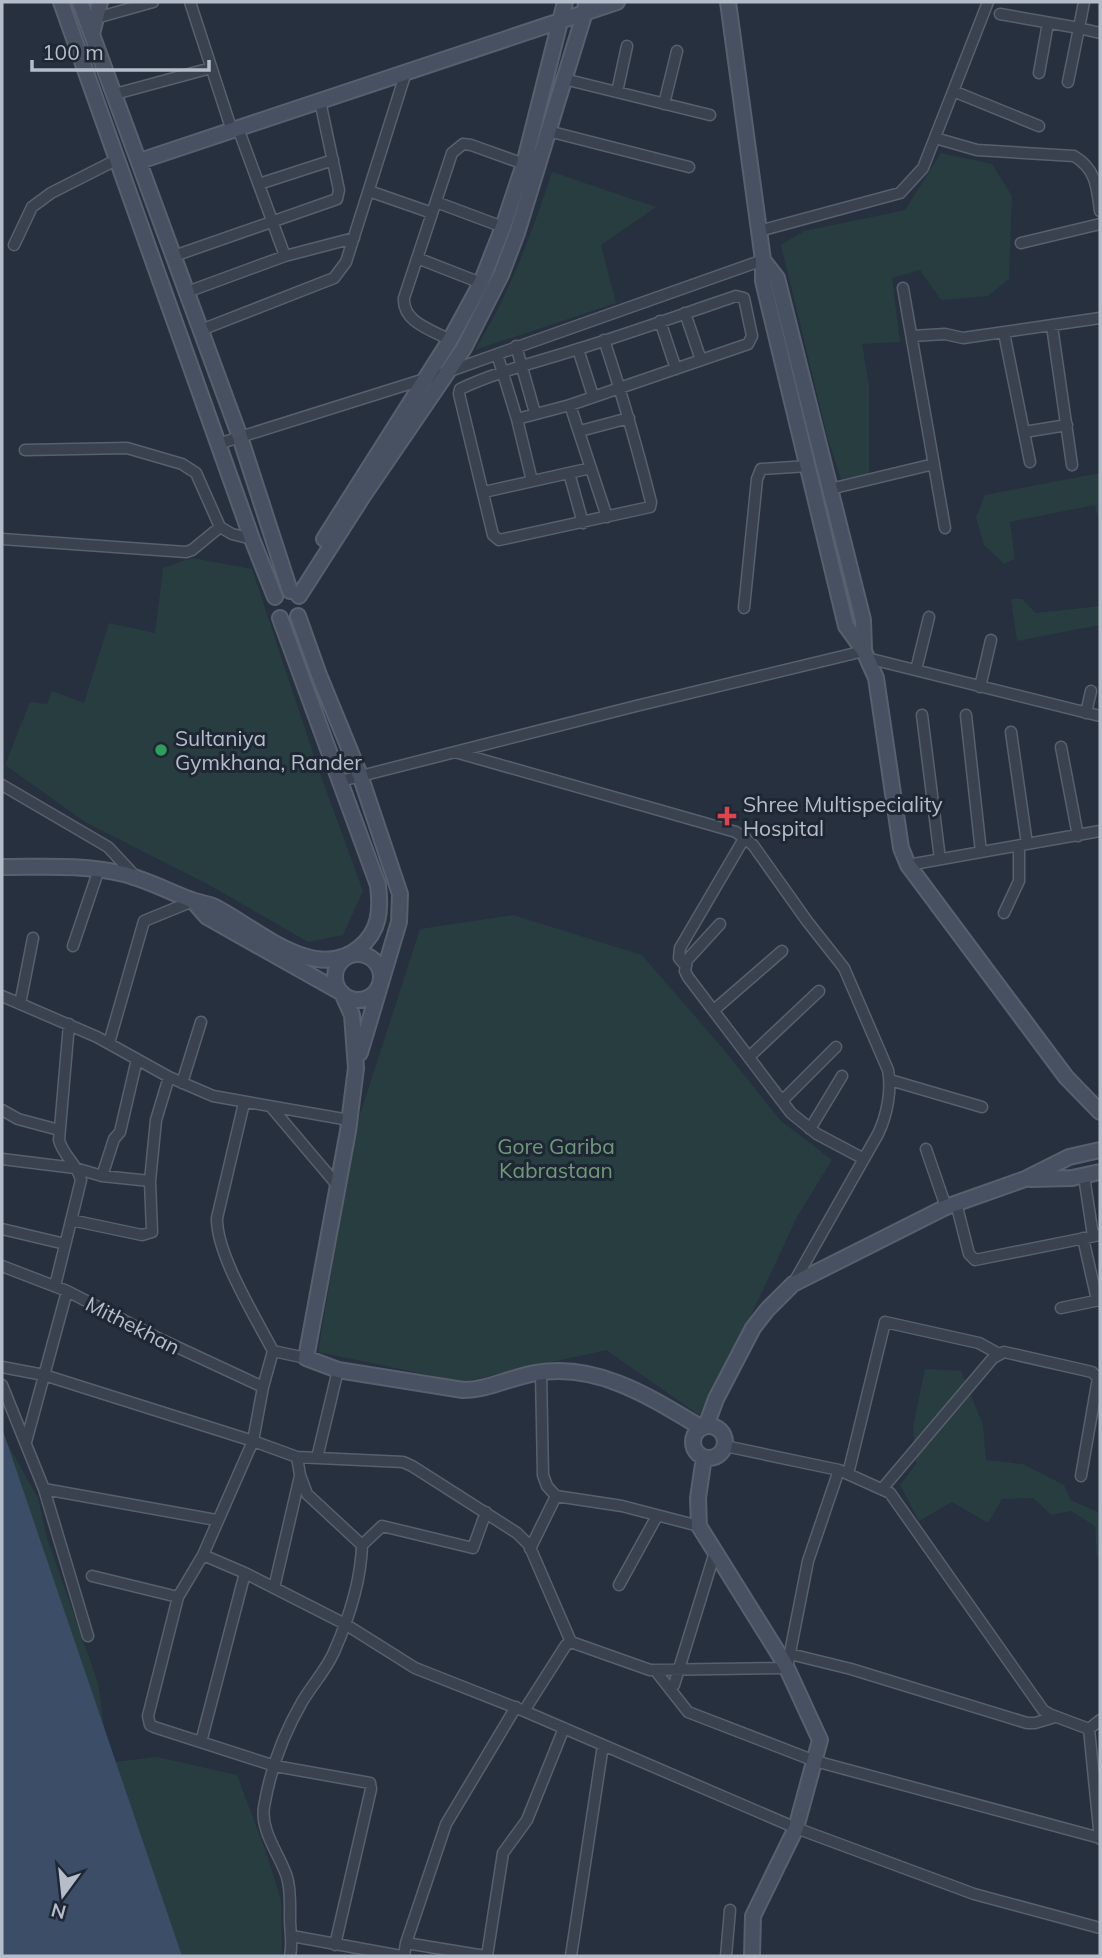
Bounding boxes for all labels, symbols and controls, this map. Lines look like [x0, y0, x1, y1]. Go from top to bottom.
scale bar [32, 28, 208, 72]
text: 100 m [42, 39, 104, 65]
place label: Sultaniya Gymkhana, Rander [175, 725, 362, 775]
marker: Sultaniya Gymkhana, Rander [153, 742, 169, 758]
place label: Shree Multispeciality Hospital [743, 791, 943, 841]
marker: Shree Multispeciality Hospital [717, 806, 737, 826]
park label: Gore Gariba Kabrastaan [497, 1133, 615, 1183]
street label: Mithekhan [82, 1290, 184, 1360]
north arrow [28, 1860, 98, 1930]
text: N [49, 1898, 69, 1925]

